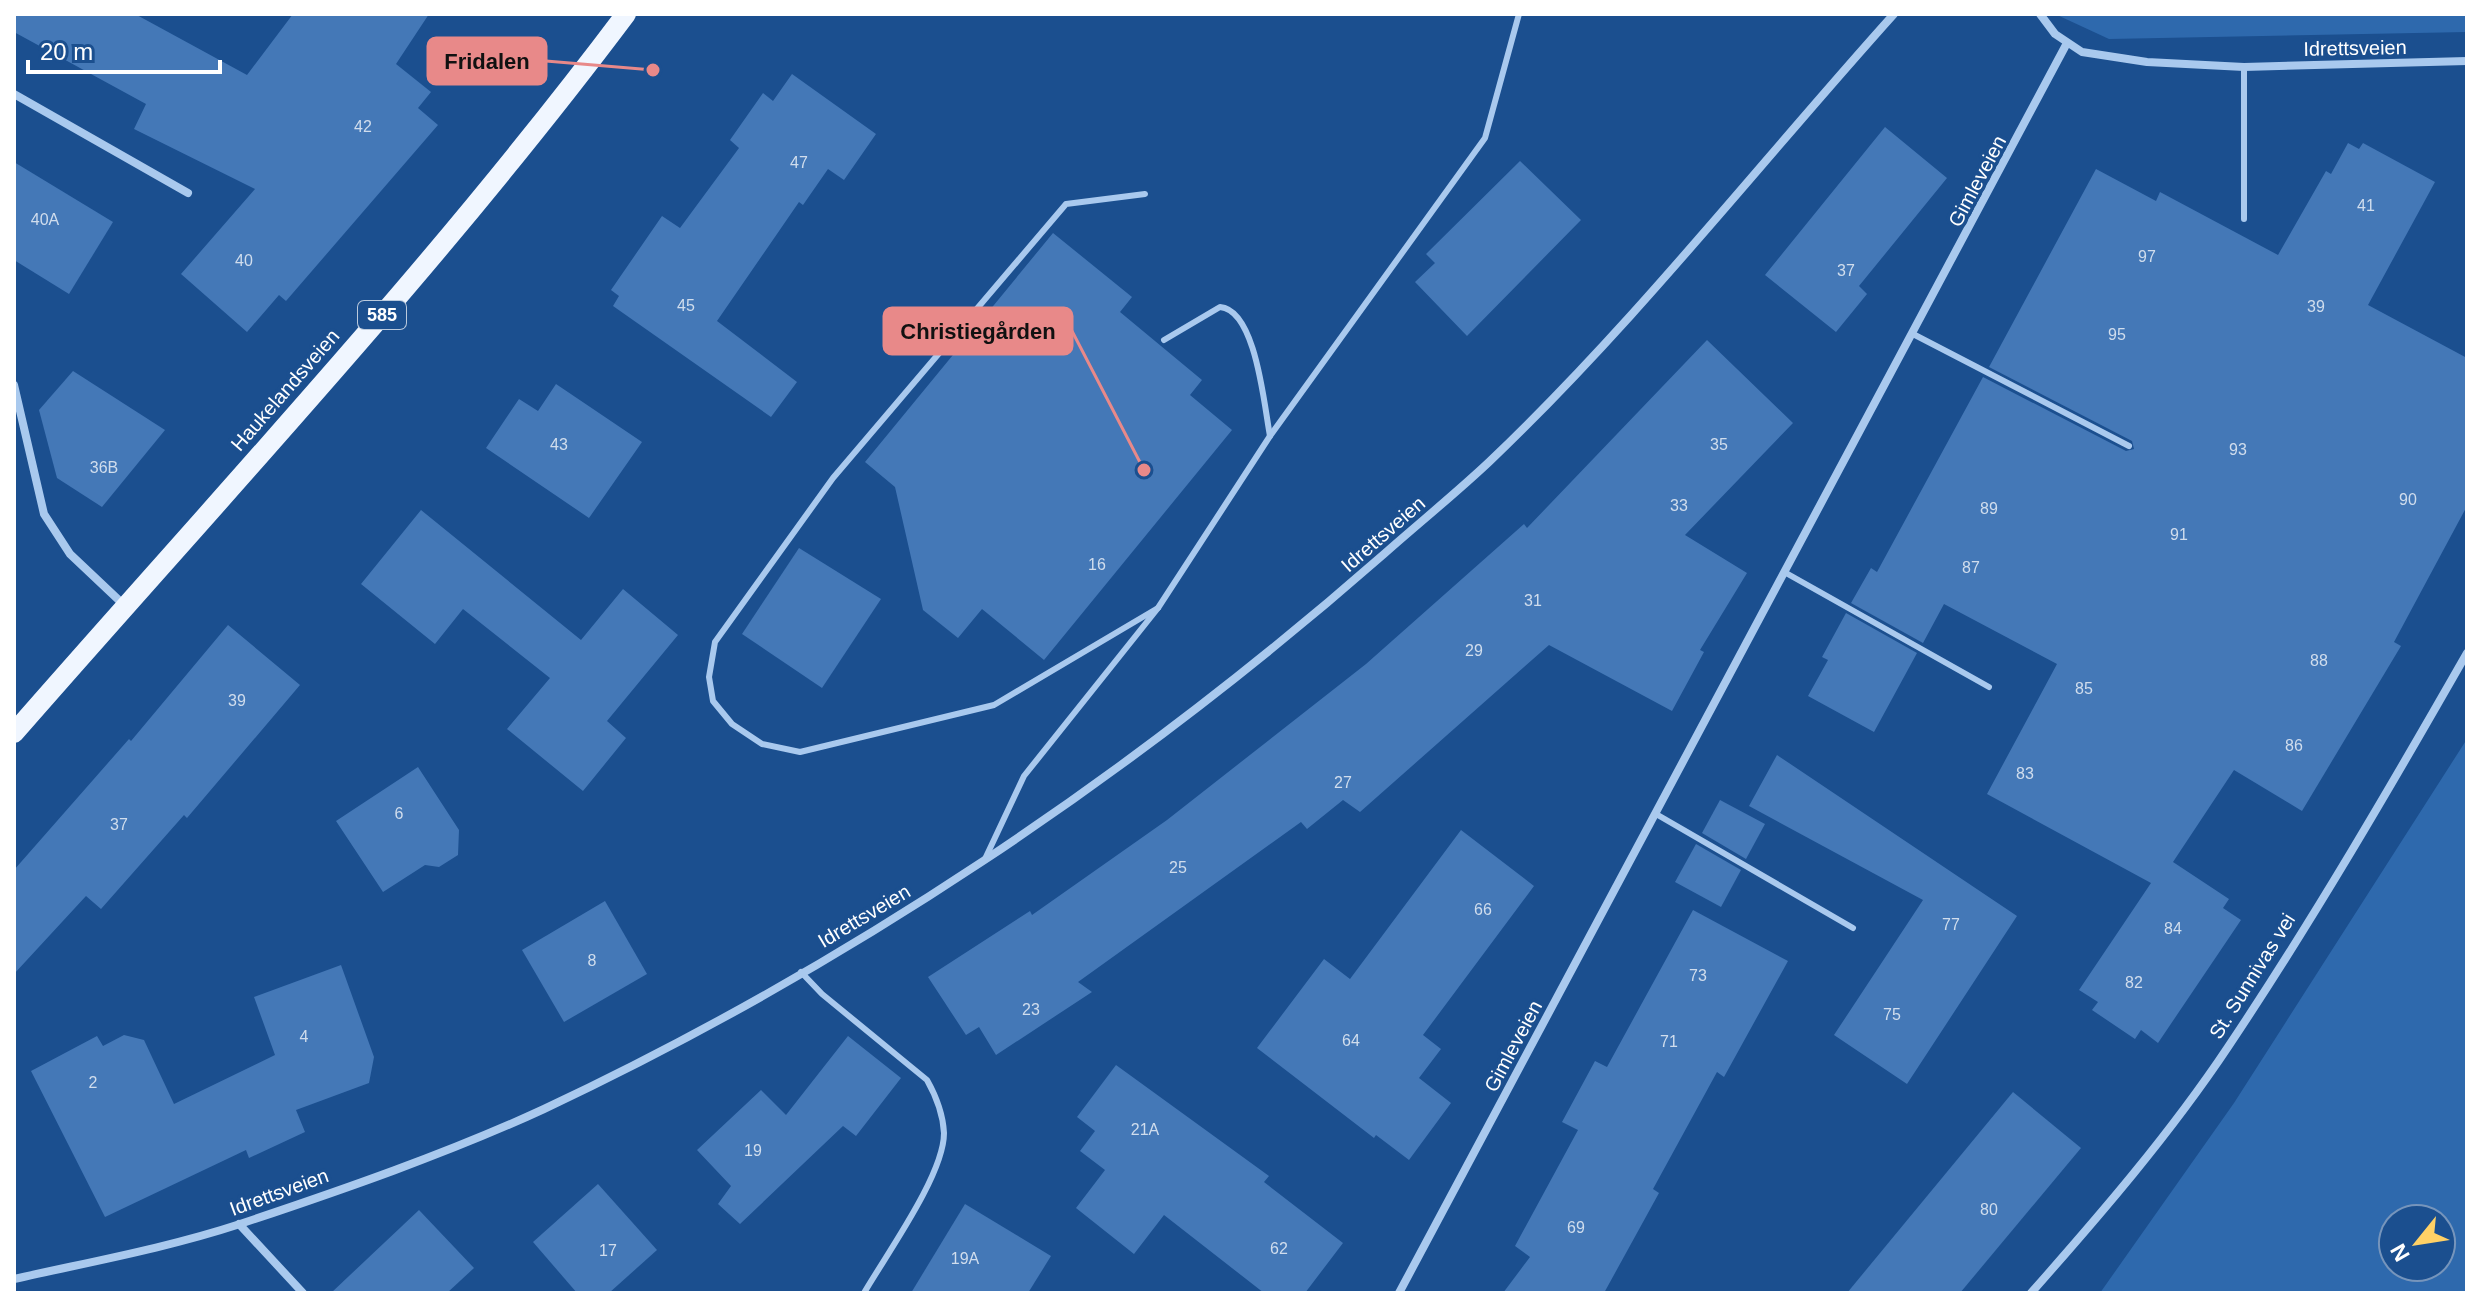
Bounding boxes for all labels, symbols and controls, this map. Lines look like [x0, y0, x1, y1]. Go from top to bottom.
scale bar [28, 24, 220, 74]
street label: Idrettsveien [2303, 36, 2407, 60]
text: 20 m [40, 38, 93, 65]
callout: Fridalen [428, 38, 546, 84]
text: Fridalen [444, 49, 530, 74]
house number: 42 [354, 118, 372, 135]
street label: Gimleveien [1944, 132, 2010, 230]
house number: 47 [790, 154, 808, 171]
house number: 41 [2357, 197, 2375, 214]
house number: 40A [31, 211, 60, 228]
house number: 97 [2138, 248, 2156, 265]
house number: 40 [235, 252, 253, 269]
house number: 37 [1837, 262, 1855, 279]
house number: 45 [677, 297, 695, 314]
house number: 39 [2307, 298, 2325, 315]
road number: 585 [358, 301, 406, 329]
callout: Christiegården [884, 308, 1072, 354]
text: Christiegården [900, 319, 1056, 344]
street label: Haukelandsveien [226, 325, 344, 455]
house number: 95 [2108, 326, 2126, 343]
house number: 43 [550, 436, 568, 453]
house number: 35 [1710, 436, 1728, 453]
house number: 93 [2229, 441, 2247, 458]
house number: 36B [90, 459, 118, 476]
house number: 90 [2399, 491, 2417, 508]
street label: Idrettsveien [1337, 492, 1429, 576]
house number: 33 [1670, 497, 1688, 514]
house number: 89 [1980, 500, 1998, 517]
house number: 91 [2170, 526, 2188, 543]
house number: 16 [1088, 556, 1106, 573]
house number: 87 [1962, 559, 1980, 576]
house number: 31 [1524, 592, 1542, 609]
house number: 29 [1465, 642, 1483, 659]
house number: 88 [2310, 652, 2328, 669]
house number: 85 [2075, 680, 2093, 697]
house number: 39 [228, 692, 246, 709]
house number: 86 [2285, 737, 2303, 754]
house number: 83 [2016, 765, 2034, 782]
house number: 27 [1334, 774, 1352, 791]
house number: 6 [395, 805, 404, 822]
house number: 37 [110, 816, 128, 833]
house number: 25 [1169, 859, 1187, 876]
street label: Idrettsveien [814, 880, 914, 952]
house number: 66 [1474, 901, 1492, 918]
street label: St. Sunnivas vei [2205, 909, 2299, 1043]
house number: 77 [1942, 916, 1960, 933]
house number: 84 [2164, 920, 2182, 937]
house number: 8 [588, 952, 597, 969]
house number: 73 [1689, 967, 1707, 984]
house number: 82 [2125, 974, 2143, 991]
street label: Gimleveien [1480, 997, 1546, 1095]
house number: 23 [1022, 1001, 1040, 1018]
house number: 75 [1883, 1006, 1901, 1023]
house number: 4 [300, 1028, 309, 1045]
house number: 64 [1342, 1032, 1360, 1049]
house number: 71 [1660, 1033, 1678, 1050]
house number: 2 [89, 1074, 98, 1091]
house number: 21A [1131, 1121, 1160, 1138]
house number: 19 [744, 1142, 762, 1159]
street label: Idrettsveien [227, 1164, 331, 1220]
house number: 80 [1980, 1201, 1998, 1218]
north arrow [2377, 1203, 2457, 1283]
house number: 69 [1567, 1219, 1585, 1236]
house number: 62 [1270, 1240, 1288, 1257]
text: N [2385, 1240, 2415, 1266]
house number: 17 [599, 1242, 617, 1259]
house number: 19A [951, 1250, 980, 1267]

